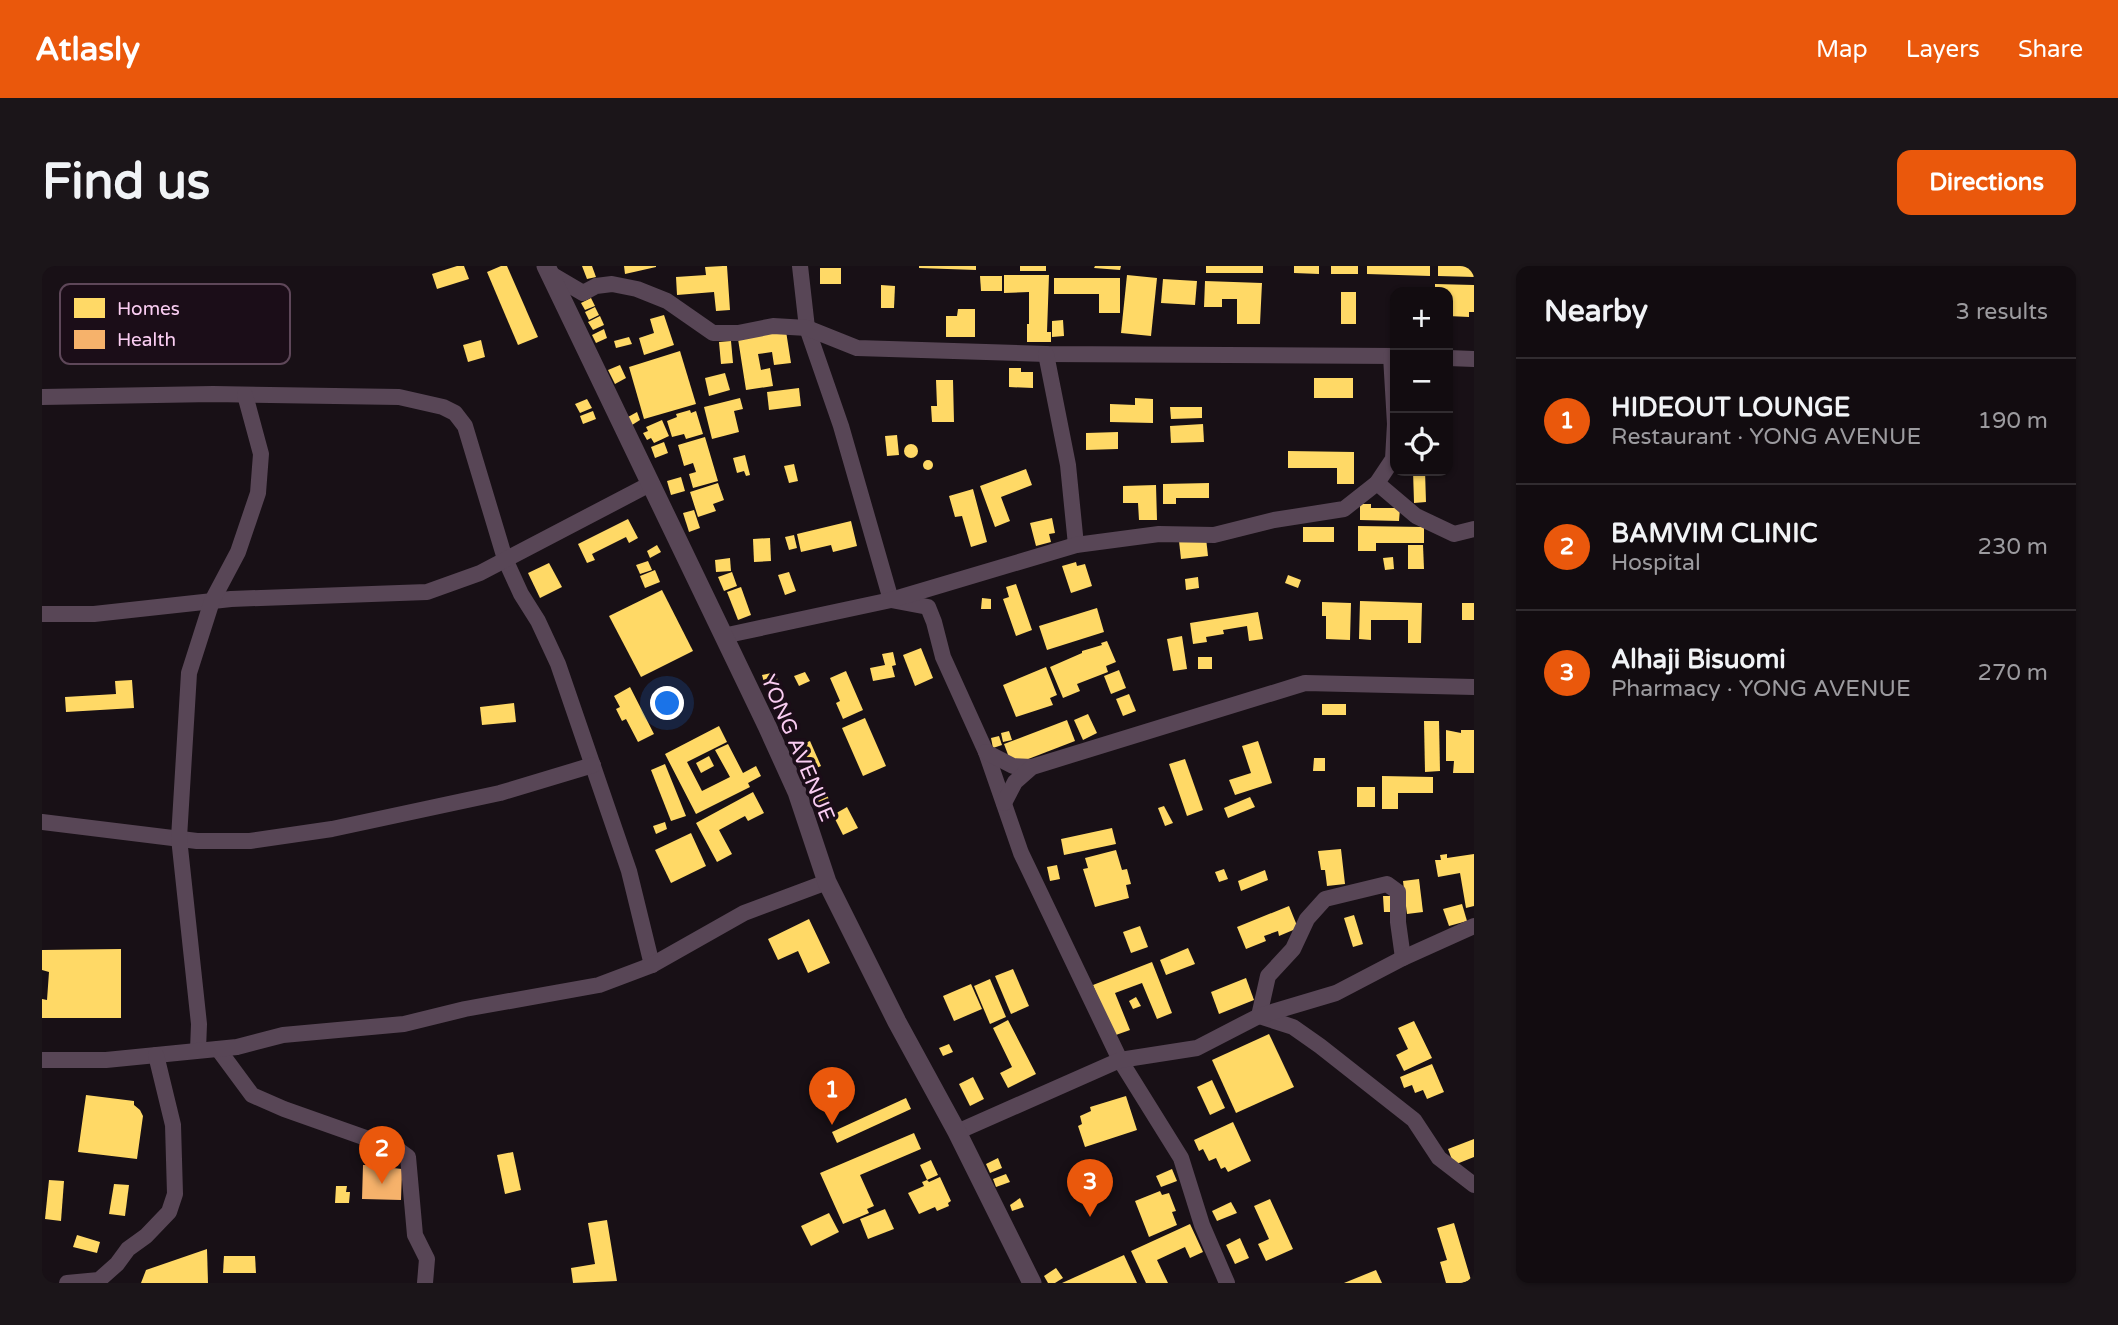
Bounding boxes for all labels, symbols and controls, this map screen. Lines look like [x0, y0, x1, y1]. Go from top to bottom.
text: Atlasly [35, 30, 140, 69]
text: Map [1816, 35, 1868, 64]
text: Layers [1906, 35, 1980, 64]
text: Share [2018, 35, 2083, 64]
button: Directions [1897, 150, 2076, 215]
text: Find us [42, 153, 210, 212]
legend [60, 284, 290, 364]
map controls [1390, 287, 1453, 476]
button: + [1390, 287, 1453, 350]
text: Nearby [1544, 293, 1648, 330]
text: Homes [117, 298, 180, 320]
text: 3 results [1955, 298, 2048, 326]
text: Health [117, 329, 176, 351]
button: − [1390, 350, 1453, 413]
text: HIDEOUT LOUNGE [1611, 392, 1850, 423]
text: 1 [1560, 407, 1574, 435]
text: 190 m [1978, 407, 2048, 435]
button: locate [1390, 413, 1453, 476]
text: Restaurant · YONG AVENUE [1611, 423, 1921, 451]
text: BAMVIM CLINIC [1611, 518, 1818, 549]
text: 2 [1560, 533, 1574, 561]
text: 230 m [1978, 533, 2048, 561]
text: Hospital [1611, 549, 1701, 577]
text: Alhaji Bisuomi [1611, 644, 1786, 675]
text: 3 [1560, 659, 1574, 687]
text: 270 m [1978, 659, 2048, 687]
street label: YONG AVENUE [755, 671, 840, 825]
text: Pharmacy · YONG AVENUE [1611, 675, 1911, 703]
your location [650, 686, 684, 720]
pin: 1 [809, 1067, 855, 1125]
pin: 2 [359, 1126, 405, 1184]
pin: 3 [1067, 1159, 1113, 1217]

